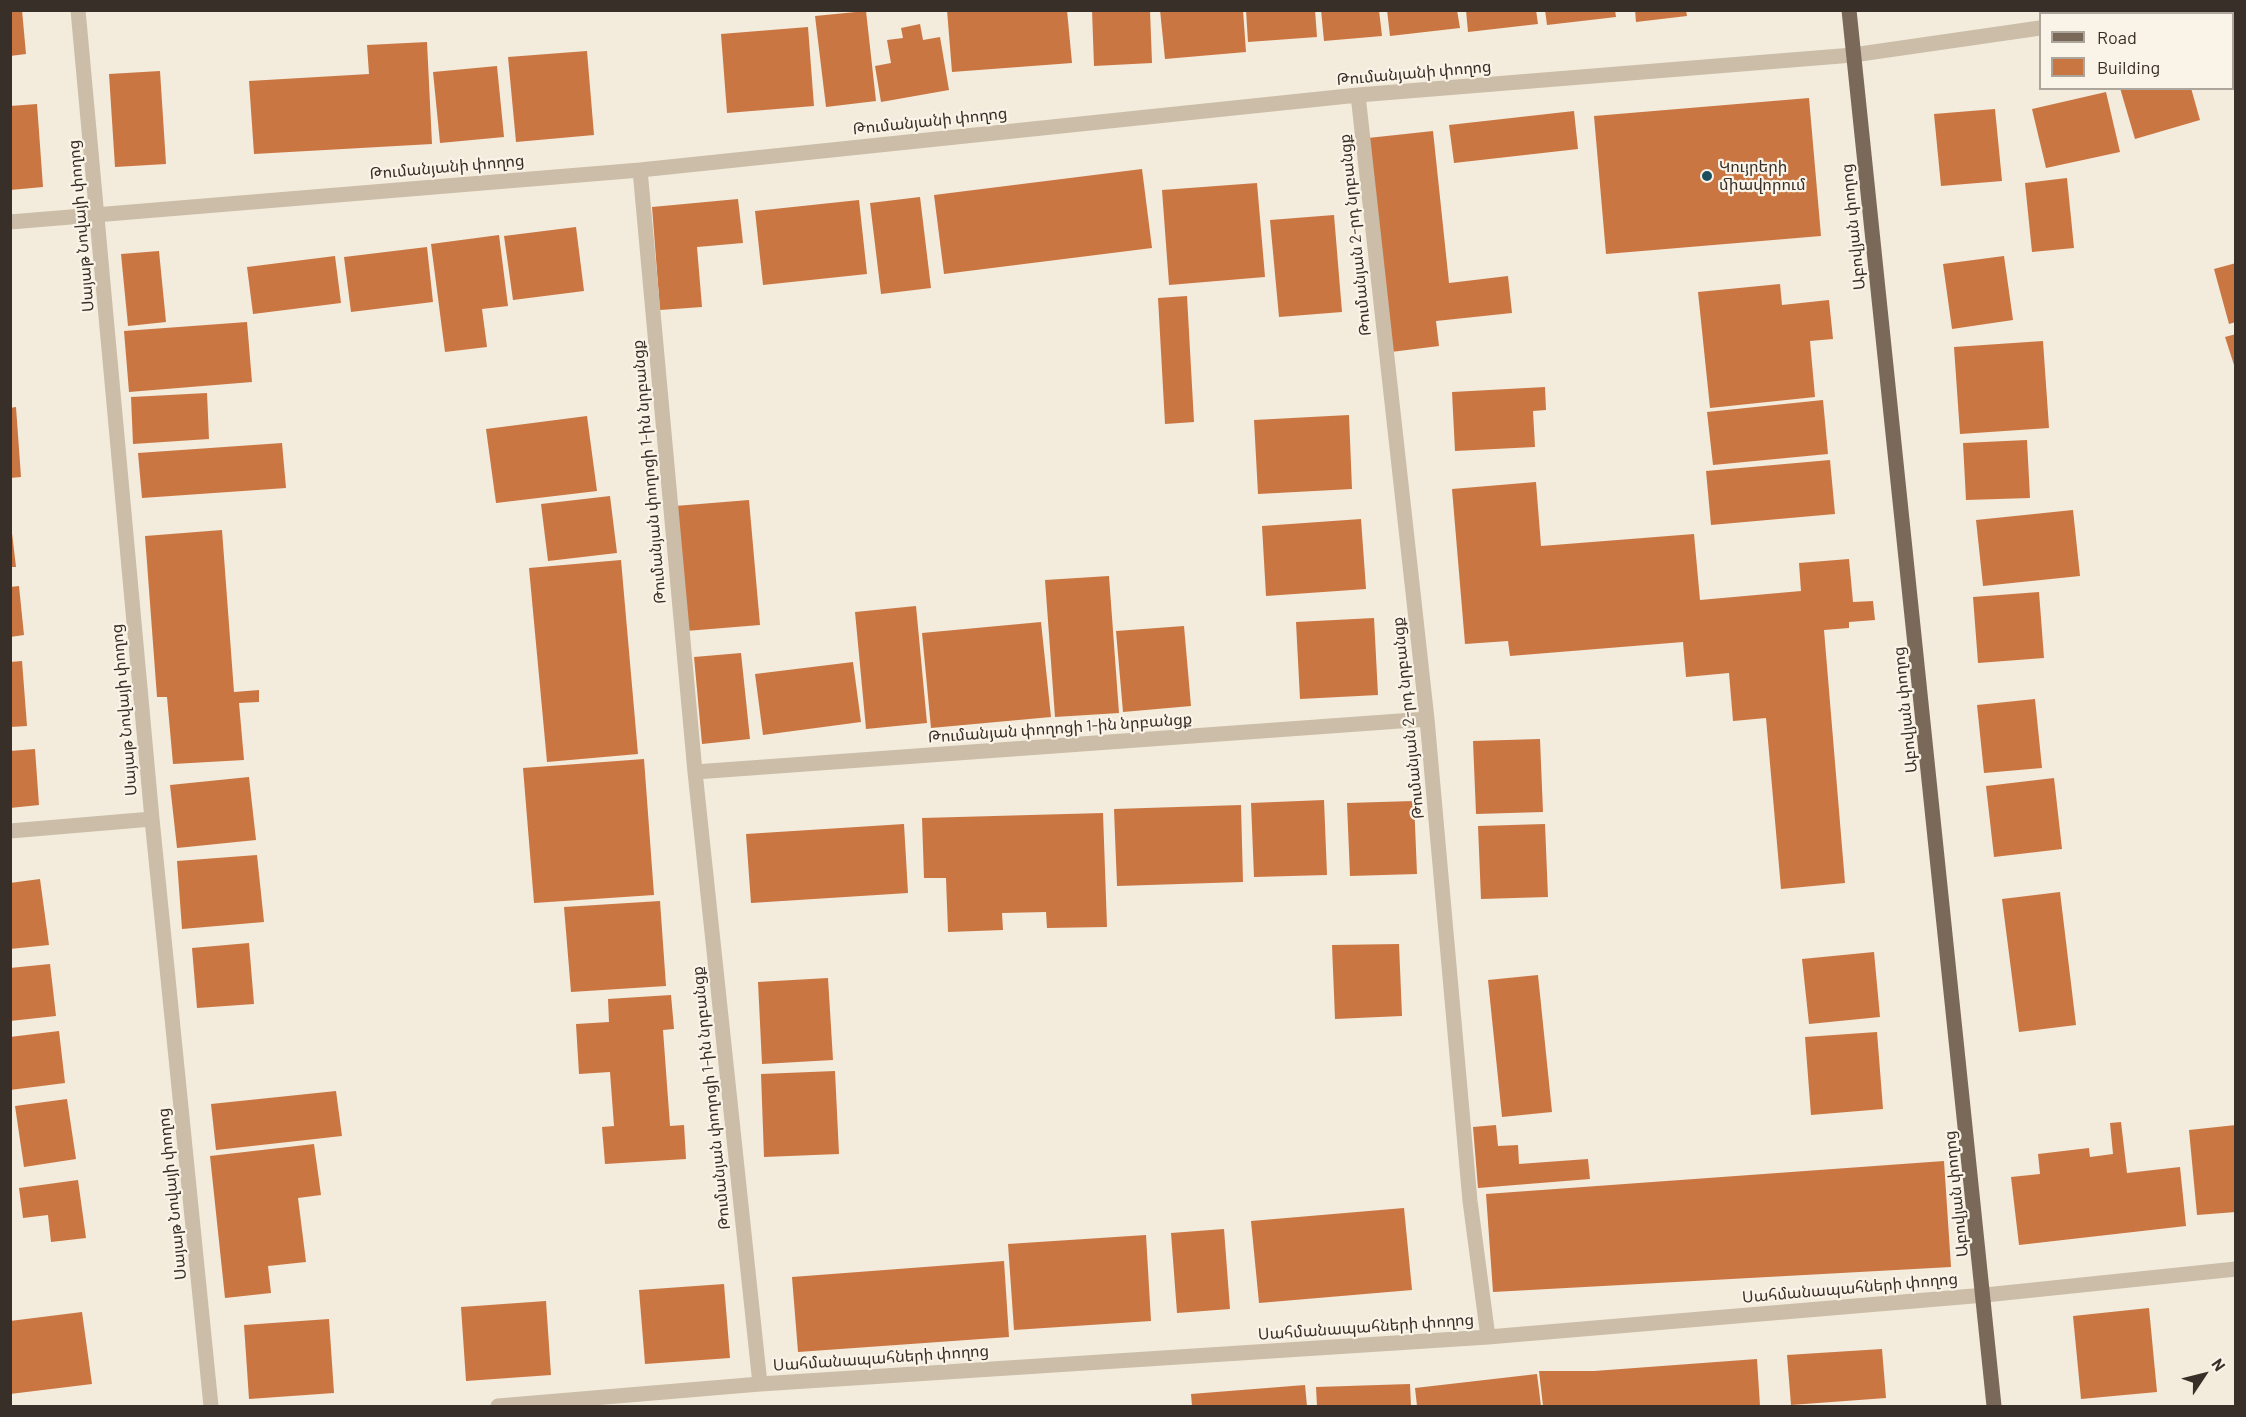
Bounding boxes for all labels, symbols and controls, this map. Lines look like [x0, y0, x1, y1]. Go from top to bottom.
legend [2039, 12, 2234, 90]
text: Road [2097, 26, 2137, 48]
text: Building [2097, 56, 2160, 78]
street label: Թումանյանի փողոց [1336, 57, 1492, 89]
street label: Թումանյանի փողոց [852, 103, 1008, 139]
street label: Թումանյան 2-րդ նրբանցք [1335, 133, 1375, 337]
street label: Սայաթ Նովայի փողոց [64, 139, 98, 313]
street label: Թումանյանի փողոց [369, 151, 525, 183]
place label: Կույրերի միավորում [1719, 157, 1806, 195]
street label: Աբովյան փողոց [1837, 163, 1869, 291]
marker: Կույրերի միավորում [1700, 169, 1714, 183]
street label: Թումանյան փողոցի 1-ին նրբանցք [628, 339, 670, 605]
street label: Թումանյան 2-րդ նրբանցք [1388, 616, 1428, 820]
street label: Սայաթ Նովայի փողոց [107, 623, 141, 797]
street label: Աբովյան փողոց [1889, 646, 1921, 774]
street label: Թումանյան փողոցի 1-ին նրբանցք [927, 709, 1193, 747]
street label: Թումանյան փողոցի 1-ին նրբանցք [688, 965, 734, 1231]
street label: Սայաթ Նովայի փողոց [153, 1107, 191, 1281]
street label: Աբովյան փողոց [1940, 1130, 1972, 1258]
street label: Սահմանապահների փողոց [1741, 1269, 1959, 1307]
street label: Սահմանապահների փողոց [1257, 1310, 1475, 1344]
street label: Սահմանապահների փողոց [772, 1341, 990, 1375]
north arrow [2174, 1345, 2234, 1405]
text: N [2208, 1355, 2230, 1374]

